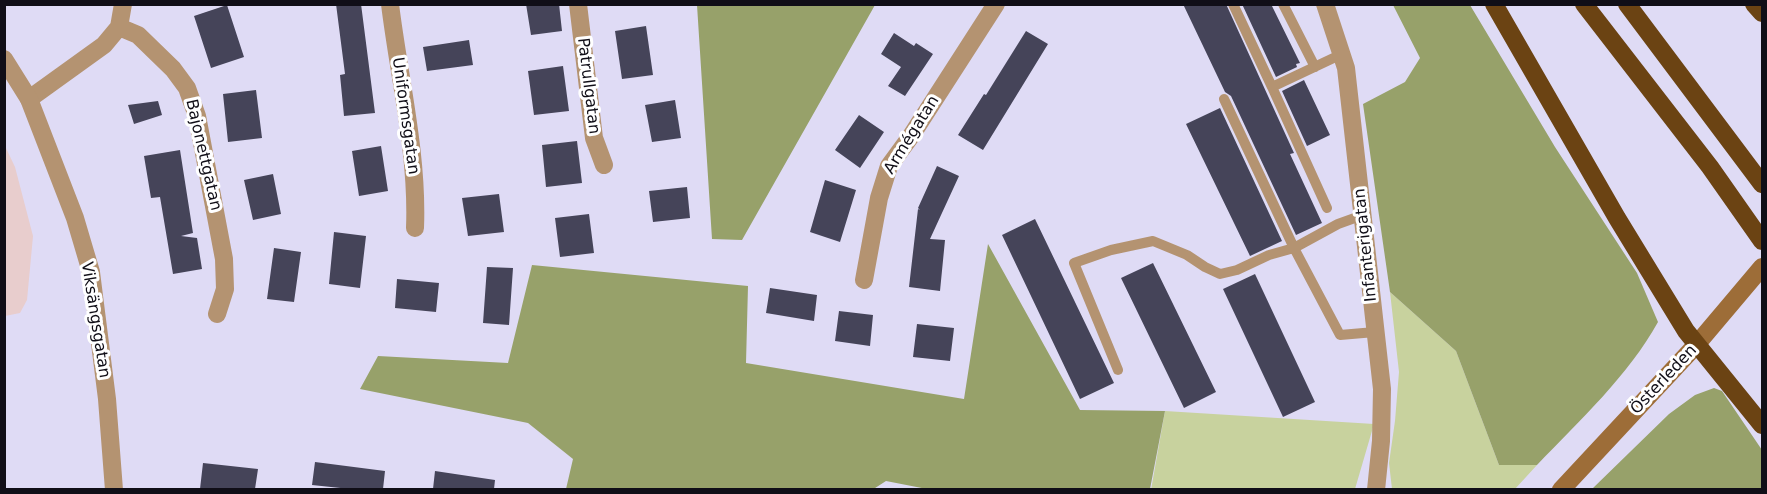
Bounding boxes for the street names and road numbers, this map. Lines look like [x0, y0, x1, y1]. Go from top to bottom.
street label: Patrullgatan [573, 37, 603, 135]
street label: Uniformsgatan [387, 56, 423, 176]
street label: Armégatan [880, 92, 944, 178]
street label: Bajonettgatan [181, 97, 225, 213]
street label: Infanterigatan [1351, 187, 1381, 303]
street label: Viksängsgatan [76, 261, 114, 379]
street label: Österleden [1627, 341, 1701, 419]

